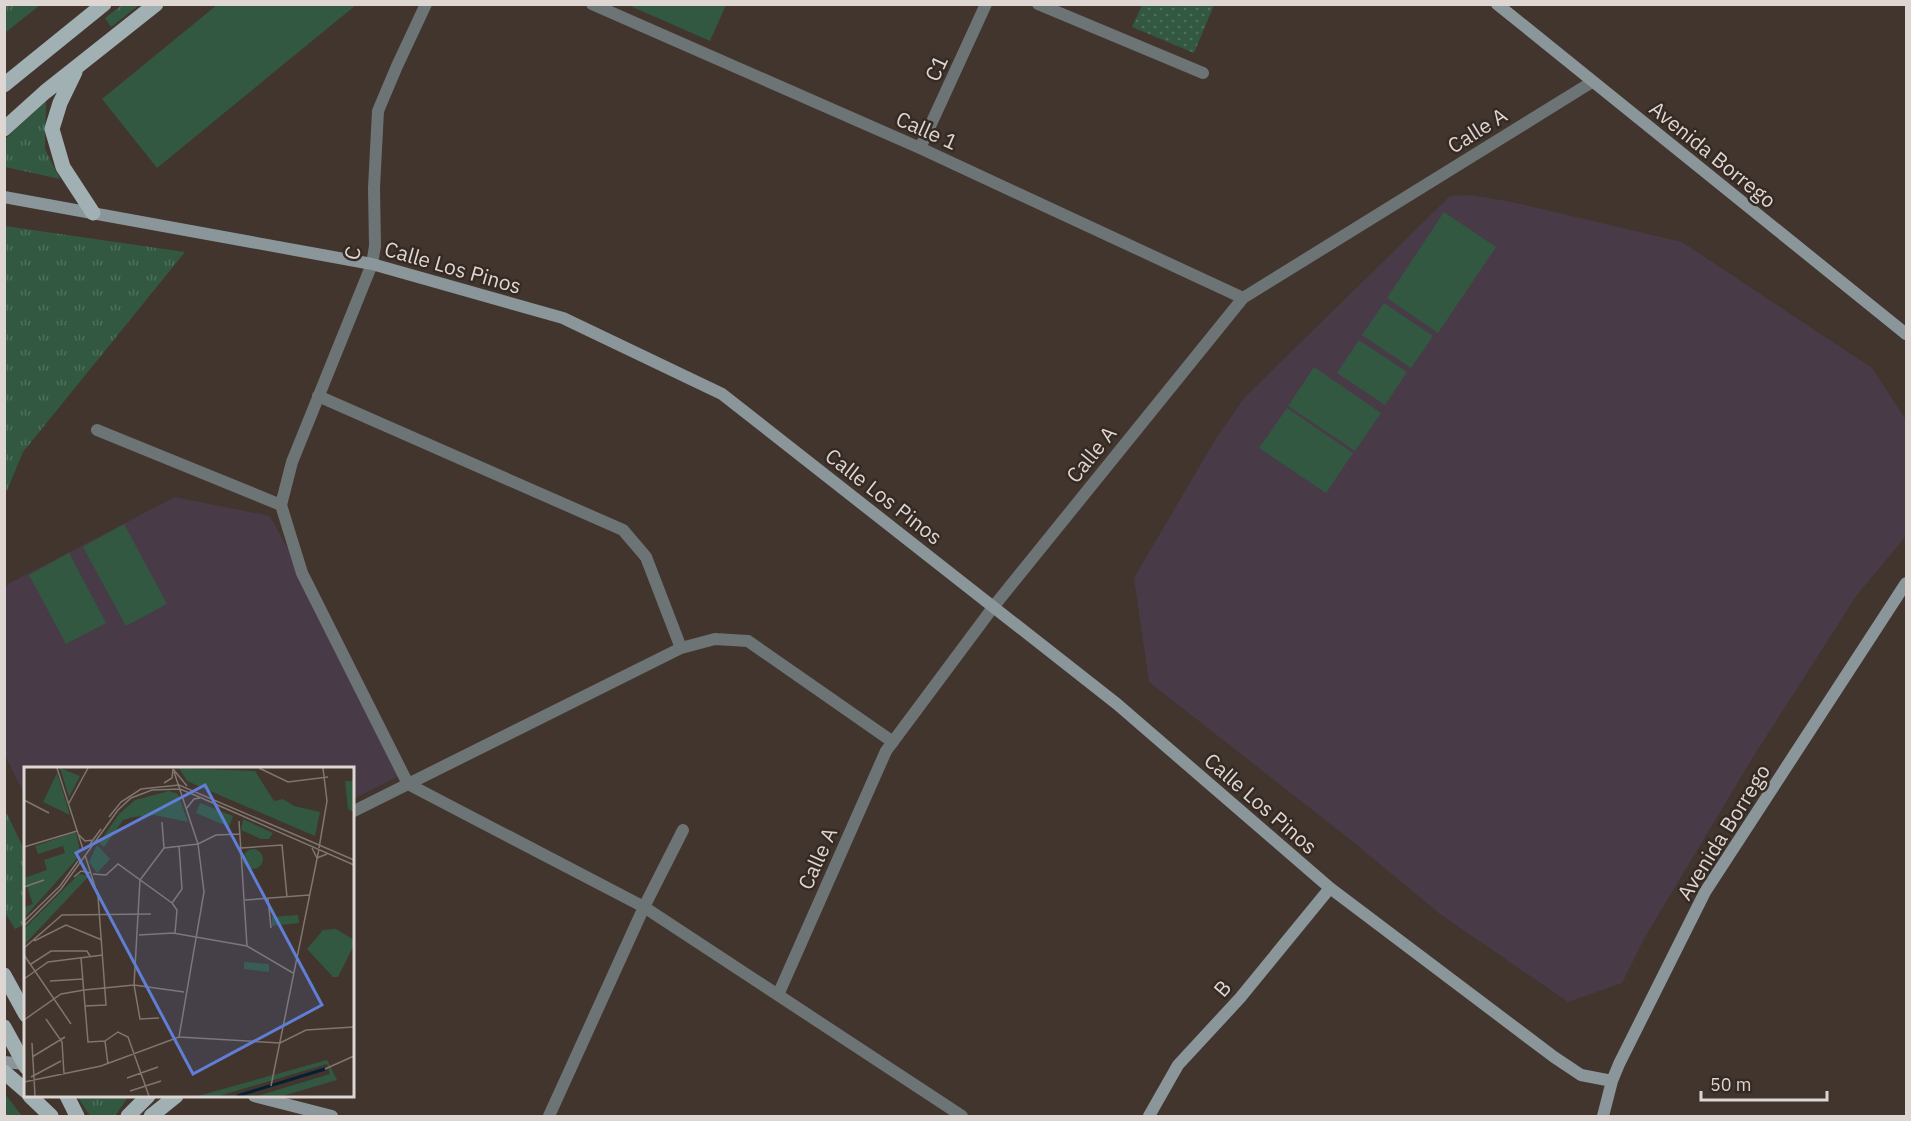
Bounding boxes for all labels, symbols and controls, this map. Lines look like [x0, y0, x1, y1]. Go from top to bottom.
street label: C1 [918, 50, 954, 86]
street label: Avenida Borrego [1644, 94, 1782, 214]
street label: Calle A [1442, 101, 1512, 159]
street label: Calle 1 [892, 104, 962, 156]
street label: Calle Los Pinos [381, 234, 525, 300]
street label: C [337, 243, 367, 263]
street label: Calle A [1059, 420, 1123, 488]
street label: Calle Los Pinos [820, 441, 948, 551]
street label: Calle Los Pinos [1199, 746, 1323, 860]
street label: Avenida Borrego [1670, 759, 1776, 905]
inset map [24, 767, 354, 1097]
street label: Calle A [791, 822, 843, 894]
street label: B [1207, 974, 1237, 1002]
scale bar [1701, 1064, 1827, 1102]
text: 50 m [1710, 1073, 1752, 1096]

